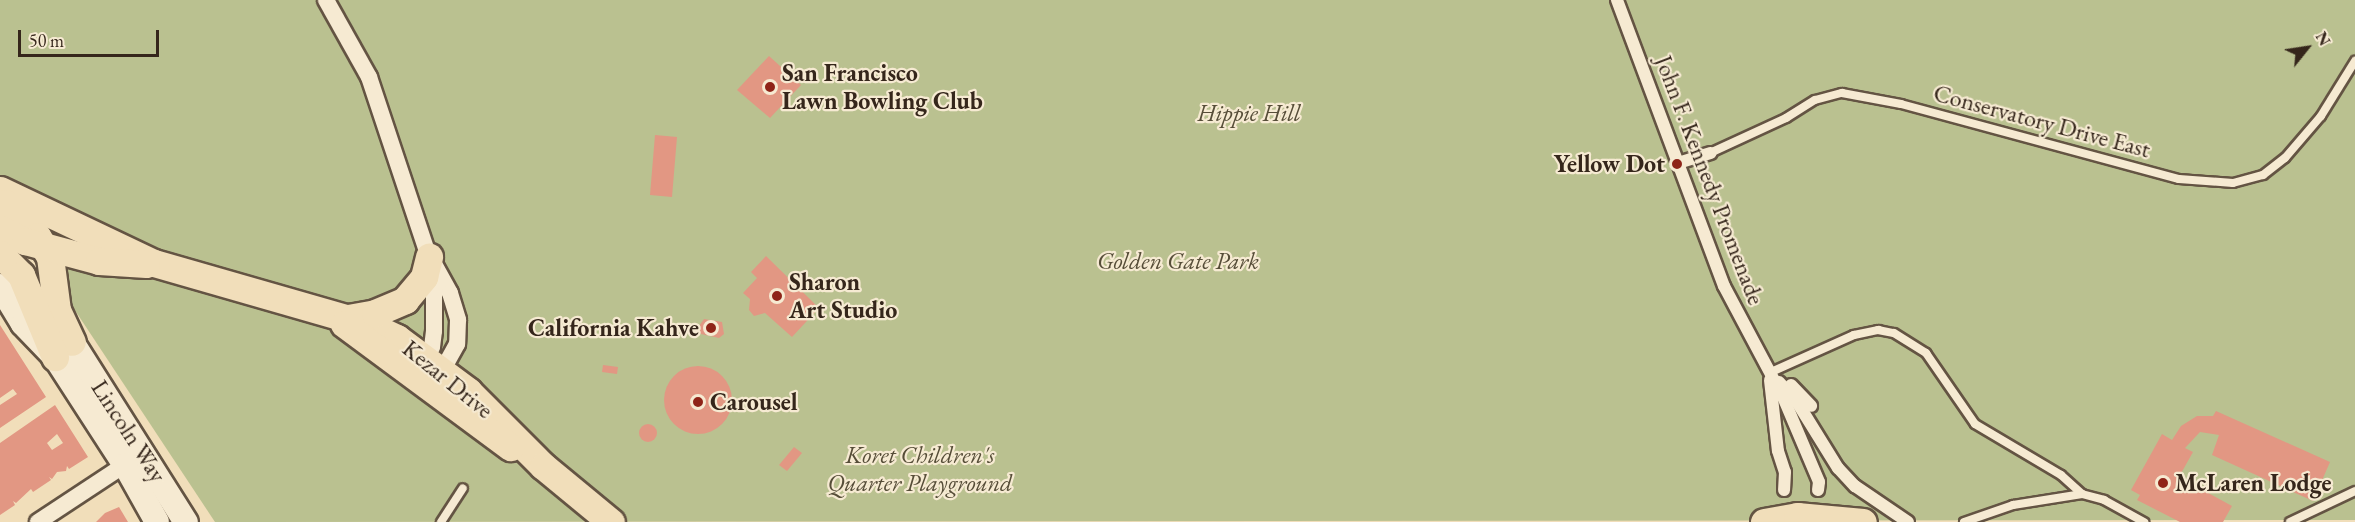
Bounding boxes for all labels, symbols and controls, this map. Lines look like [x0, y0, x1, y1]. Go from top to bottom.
scale bar [21, 18, 162, 56]
north arrow [2277, 18, 2337, 78]
text: N [2311, 28, 2335, 50]
text: 50 m [29, 29, 64, 52]
street label: John F. Kennedy Promenade [1649, 51, 1771, 309]
place label: San Francisco Lawn Bowling Club [782, 59, 983, 115]
street label: Conservatory Drive East [1931, 78, 2153, 164]
marker: San Francisco Lawn Bowling Club [763, 80, 777, 94]
park label: Hippie Hill [1197, 99, 1301, 127]
place label: Yellow Dot [1554, 150, 1665, 178]
marker: Yellow Dot [1670, 157, 1684, 171]
park label: Golden Gate Park [1097, 247, 1259, 275]
place label: Sharon Art Studio [789, 268, 897, 324]
marker: Sharon Art Studio [770, 289, 784, 303]
place label: California Kahve [528, 314, 699, 342]
marker: California Kahve [704, 321, 718, 335]
street label: Kezar Drive [397, 334, 499, 424]
street label: Lincoln Way [85, 374, 173, 488]
place label: Carousel [710, 388, 798, 416]
marker: Carousel [691, 395, 705, 409]
park label: Koret Children's Quarter Playground [828, 441, 1012, 497]
place label: McLaren Lodge [2175, 469, 2332, 497]
marker: McLaren Lodge [2156, 476, 2170, 490]

